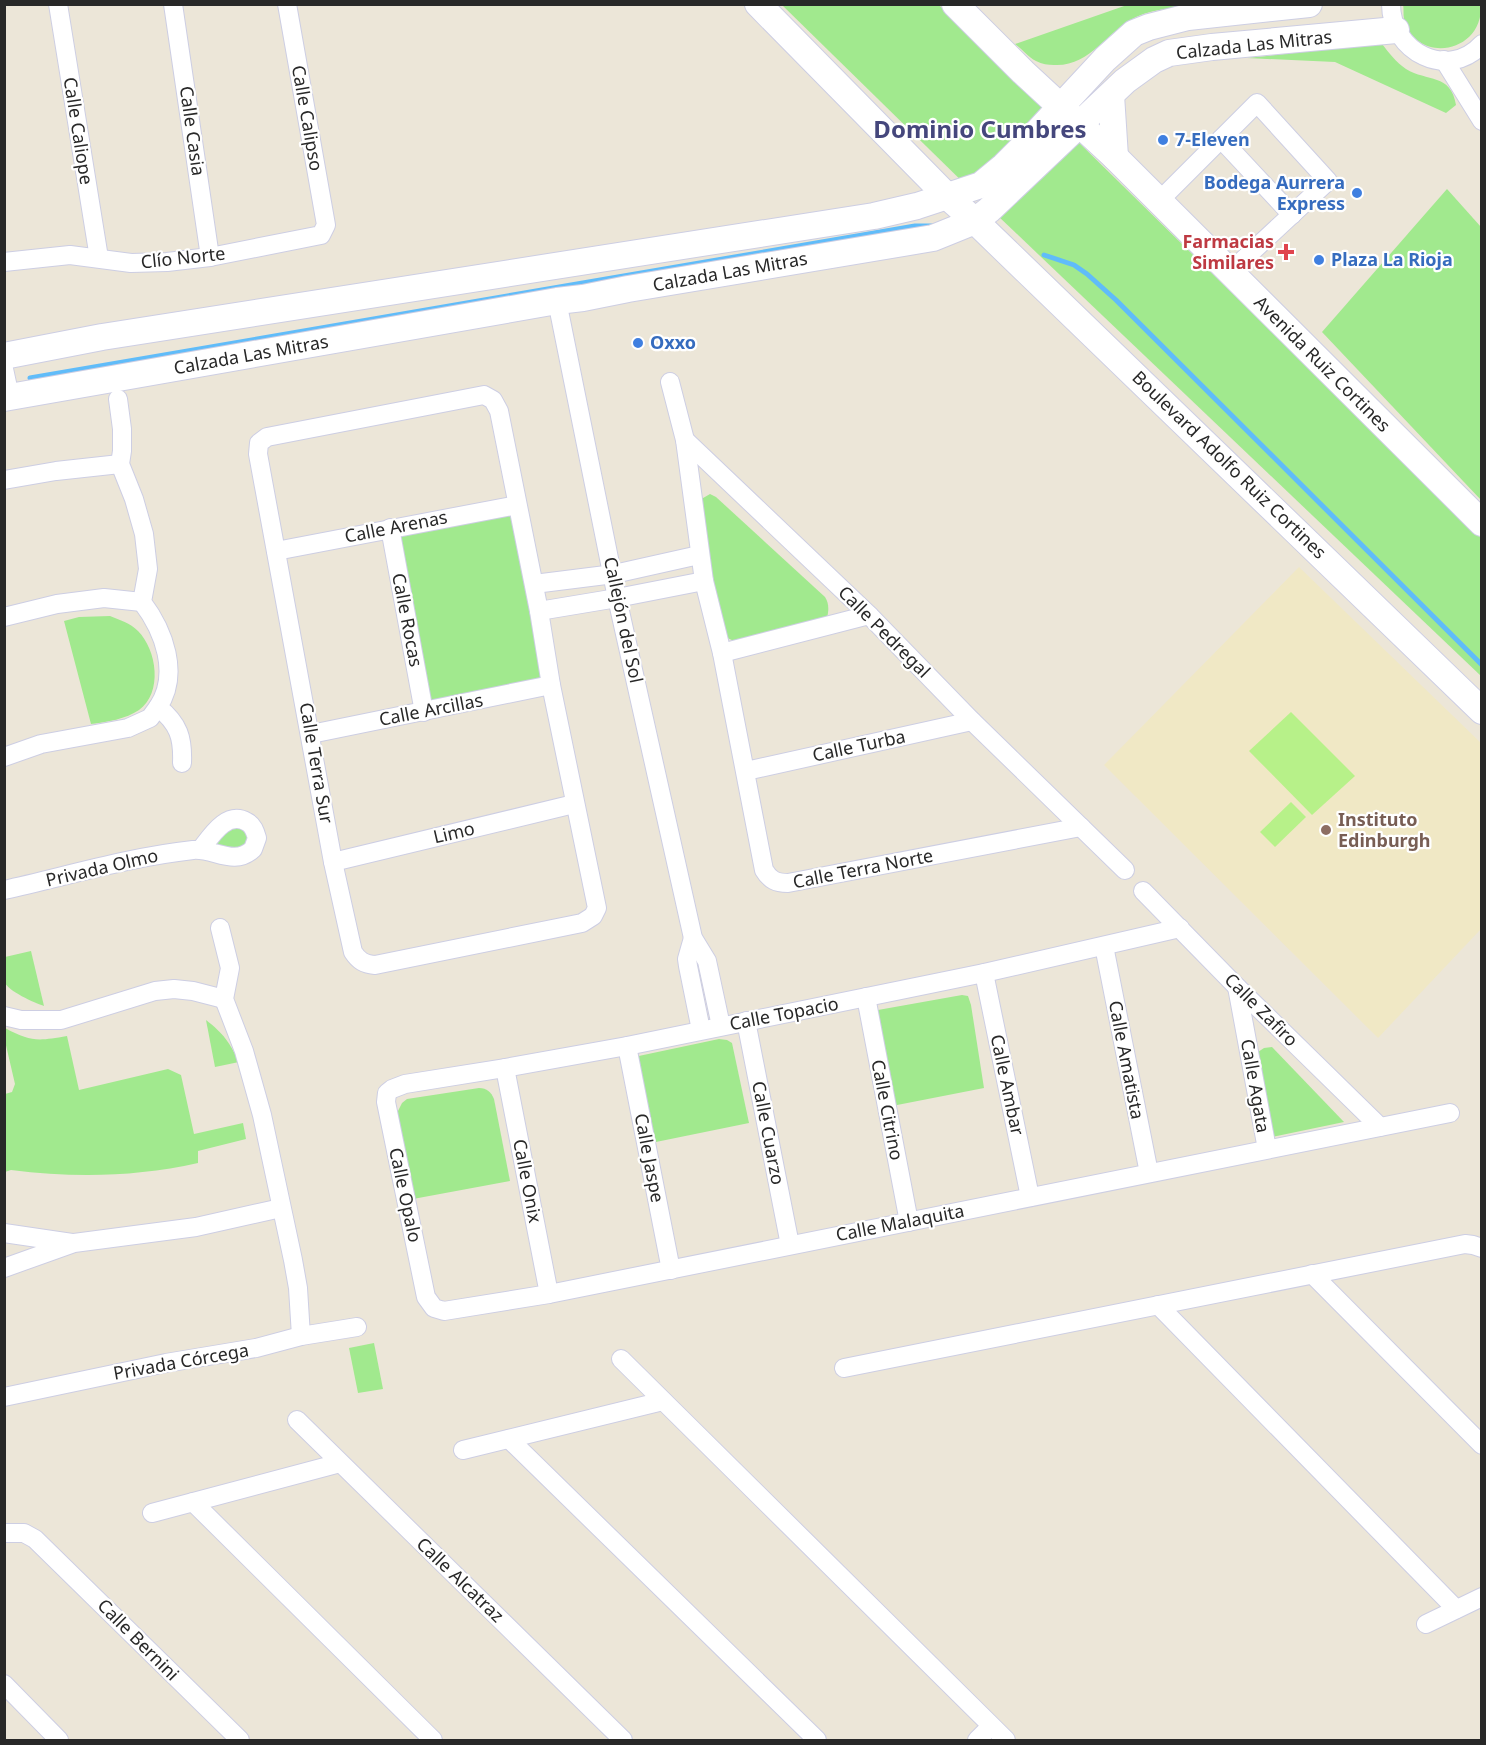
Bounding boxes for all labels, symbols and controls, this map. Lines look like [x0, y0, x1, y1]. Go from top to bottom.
street label: Calzada Las Mitras [1175, 24, 1333, 64]
street label: Calle Calipso [287, 63, 329, 173]
street label: Calle Caliope [59, 75, 99, 186]
street label: Calle Casia [175, 84, 211, 177]
district label: Dominio Cumbres [873, 112, 1087, 145]
place label: 7-Eleven [1175, 127, 1250, 151]
marker: 7-Eleven [1156, 133, 1170, 147]
place label: Bodega Aurrera Express [1204, 170, 1345, 215]
marker: Bodega Aurrera Express [1350, 186, 1364, 200]
place label: Farmacias Similares [1182, 229, 1274, 274]
street label: Clío Norte [139, 241, 226, 273]
marker: Farmacias Similares [1279, 245, 1293, 259]
street label: Calzada Las Mitras [651, 246, 809, 296]
place label: Plaza La Rioja [1331, 247, 1453, 271]
marker: Plaza La Rioja [1312, 253, 1326, 267]
street label: Avenida Ruiz Cortines [1249, 290, 1396, 437]
street label: Calzada Las Mitras [172, 329, 330, 379]
place label: Oxxo [650, 330, 696, 354]
marker: Oxxo [631, 336, 645, 350]
street label: Boulevard Adolfo Ruiz Cortines [1128, 365, 1332, 564]
street label: Calle Arenas [342, 504, 449, 548]
street label: Callejón del Sol [599, 555, 649, 685]
street label: Calle Rocas [387, 571, 429, 669]
street label: Calle Pedregal [834, 580, 936, 682]
street label: Calle Arcillas [377, 687, 485, 731]
street label: Calle Terra Sur [295, 701, 340, 826]
street label: Calle Turba [810, 723, 907, 767]
place label: Instituto Edinburgh [1338, 807, 1431, 852]
street label: Limo [431, 816, 477, 848]
marker: Instituto Edinburgh [1319, 823, 1333, 837]
street label: Privada Olmo [43, 842, 160, 892]
street label: Calle Terra Norte [791, 843, 935, 893]
street label: Calle Zafiro [1220, 967, 1304, 1051]
street label: Calle Topacio [727, 991, 840, 1035]
street label: Calle Amatista [1104, 998, 1150, 1121]
street label: Calle Ambar [986, 1032, 1030, 1138]
street label: Calle Agata [1236, 1037, 1276, 1135]
street label: Calle Citrino [866, 1057, 910, 1162]
street label: Calle Cuarzo [747, 1079, 791, 1187]
street label: Calle Jaspe [630, 1111, 670, 1204]
street label: Calle Onix [508, 1137, 548, 1225]
street label: Calle Opalo [384, 1145, 428, 1244]
street label: Calle Malaquita [834, 1198, 966, 1246]
street label: Privada Córcega [111, 1337, 251, 1385]
street label: Calle Alcatraz [412, 1532, 510, 1627]
street label: Calle Bernini [93, 1593, 185, 1685]

